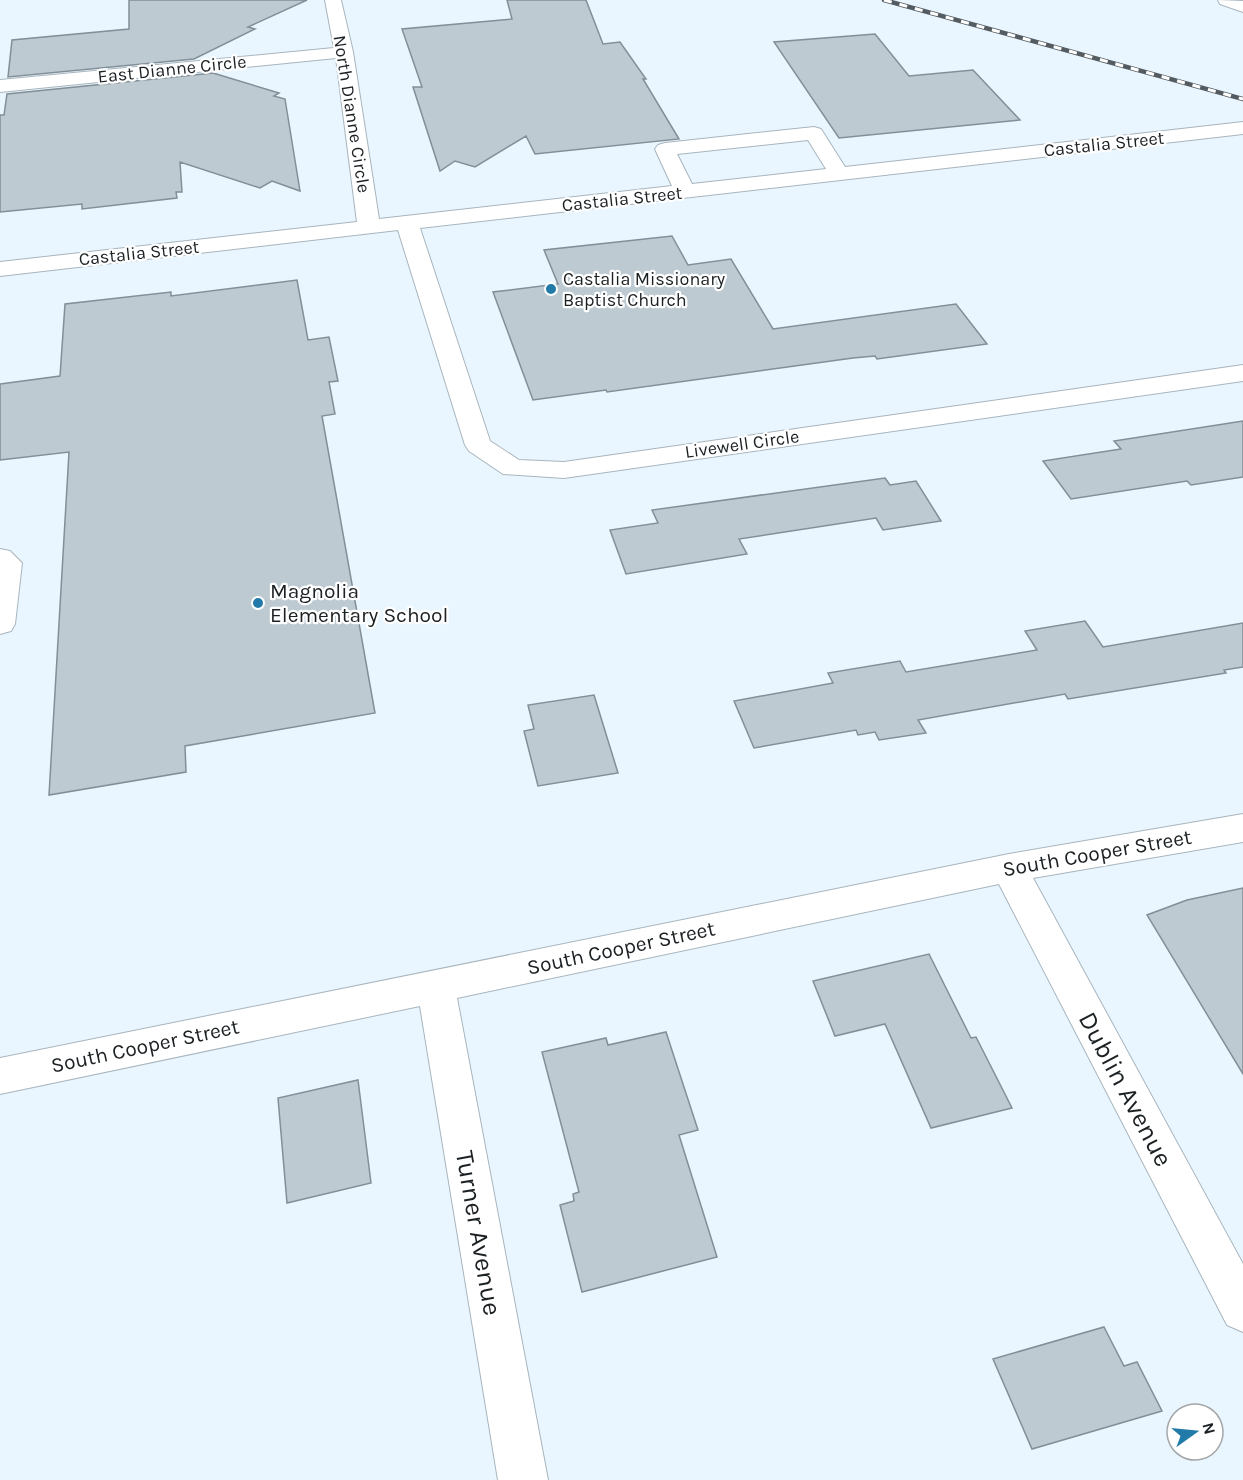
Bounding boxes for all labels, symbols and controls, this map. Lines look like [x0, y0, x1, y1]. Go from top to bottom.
street label: North Dianne Circle [329, 34, 375, 194]
street label: East Dianne Circle [97, 50, 247, 88]
street label: Castalia Street [1043, 127, 1166, 161]
street label: Castalia Street [561, 182, 684, 216]
street label: Castalia Street [78, 236, 201, 270]
place label: Castalia Missionary Baptist Church [563, 268, 726, 311]
marker: Castalia Missionary Baptist Church [544, 282, 558, 296]
street label: Livewell Circle [683, 425, 801, 463]
place label: Magnolia Elementary School [270, 579, 448, 627]
marker: Magnolia Elementary School [251, 596, 265, 610]
street label: South Cooper Street [1001, 825, 1194, 881]
street label: South Cooper Street [525, 916, 717, 980]
street label: Dublin Avenue [1072, 1007, 1179, 1172]
street label: South Cooper Street [49, 1014, 241, 1078]
street label: Turner Avenue [449, 1148, 508, 1318]
north arrow [1165, 1402, 1225, 1462]
text: N [1198, 1420, 1220, 1436]

